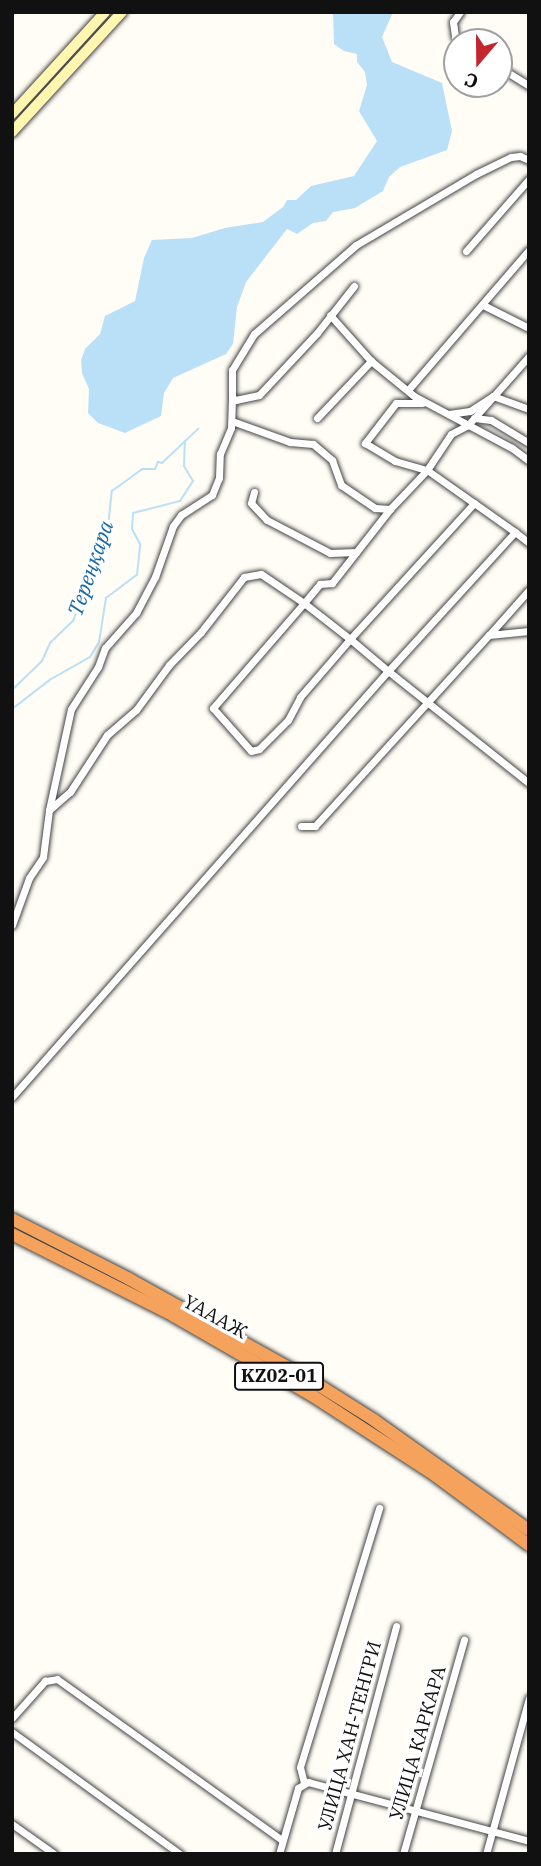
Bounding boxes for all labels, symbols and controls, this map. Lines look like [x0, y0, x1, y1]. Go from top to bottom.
north arrow [443, 28, 513, 98]
text: С [461, 67, 482, 94]
water label: Тереңқара [62, 517, 118, 619]
street label: ҮАААЖ [179, 1290, 251, 1344]
road number: KZ02-01 [233, 1362, 324, 1391]
street label: УЛИЦА ХАН-ТЕНГРИ [314, 1639, 386, 1833]
street label: УЛИЦА КАРКАРА [385, 1663, 451, 1823]

